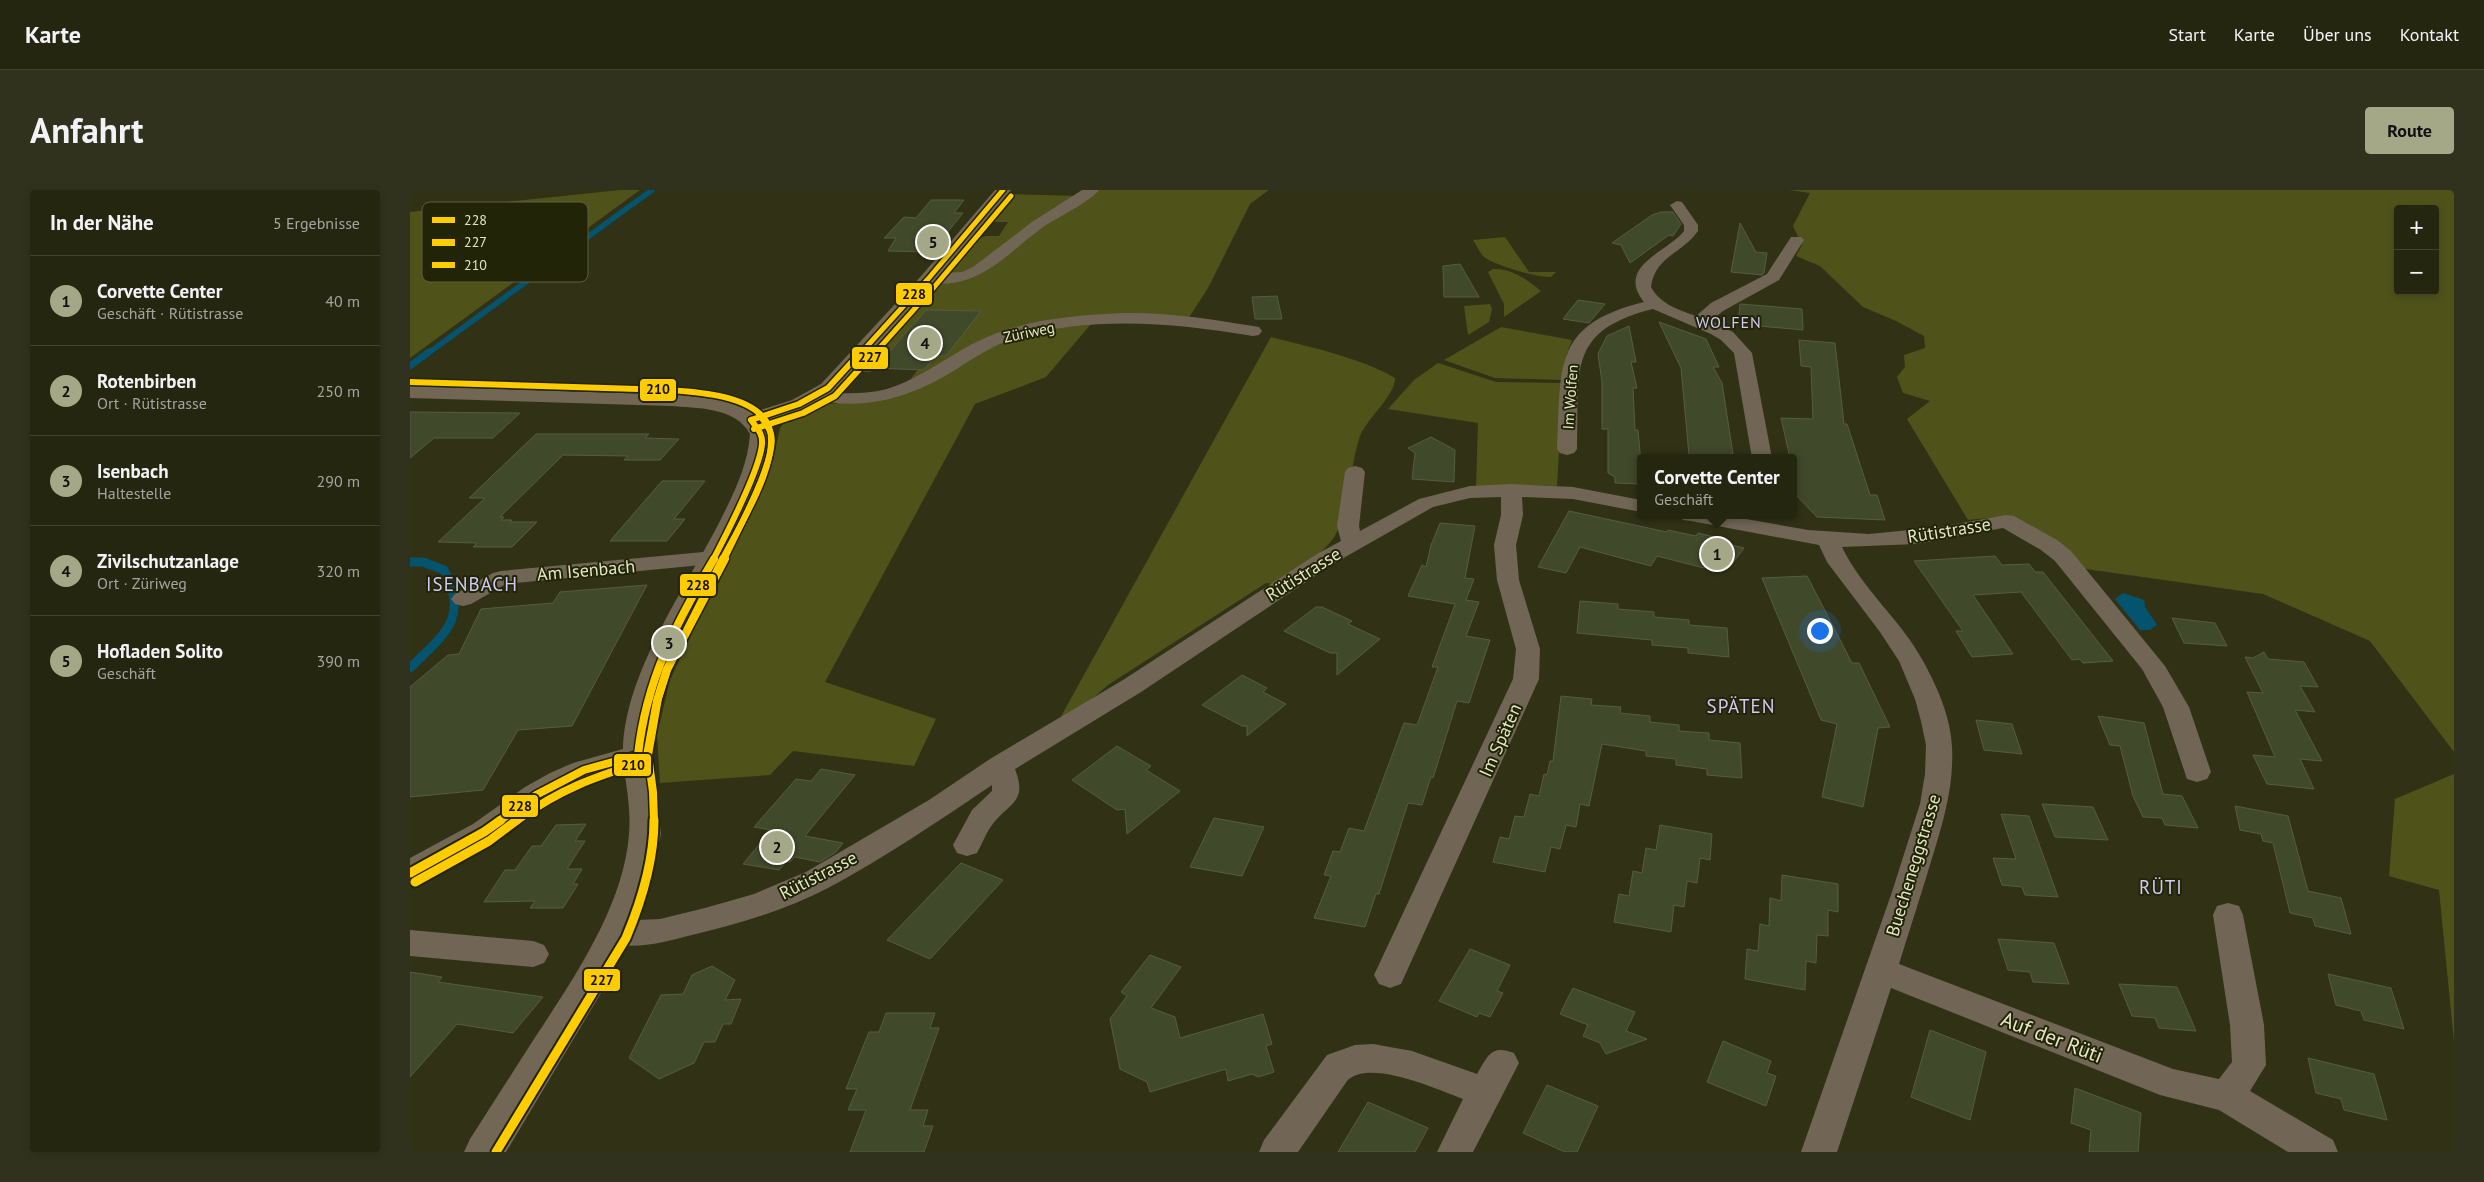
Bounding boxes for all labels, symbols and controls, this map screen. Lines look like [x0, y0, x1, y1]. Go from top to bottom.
text: Karte [25, 19, 81, 50]
text: Start [2168, 23, 2206, 46]
text: Karte [2234, 23, 2275, 46]
text: Über uns [2303, 23, 2372, 46]
text: Kontakt [2400, 23, 2459, 46]
text: Anfahrt [30, 107, 143, 153]
button: Route [2365, 107, 2454, 154]
legend [422, 202, 588, 282]
map controls [2394, 205, 2439, 295]
button: + [2394, 205, 2439, 250]
text: In der Nähe [50, 209, 154, 236]
text: 228 [464, 211, 487, 229]
text: 5 Ergebnisse [273, 213, 360, 233]
pin: 5 [917, 223, 949, 261]
text: 227 [464, 233, 487, 251]
button: − [2394, 250, 2439, 295]
text: 210 [464, 256, 487, 274]
text: Corvette Center [97, 279, 222, 303]
line badge: 228 [895, 282, 933, 306]
text: 228 [902, 285, 926, 303]
text: 1 [61, 291, 71, 311]
text: 40 m [325, 291, 360, 311]
text: Geschäft · Rütistrasse [97, 303, 243, 323]
district label: WOLFEN [1696, 312, 1762, 332]
street label: Züriweg [1002, 317, 1056, 347]
pin: 4 [909, 324, 941, 362]
line badge: 227 [851, 346, 889, 370]
text: 227 [858, 348, 882, 366]
street label: Im Wolfen [1558, 364, 1582, 430]
text: Rotenbirben [97, 369, 196, 393]
line badge: 210 [639, 378, 677, 402]
text: 210 [646, 380, 670, 398]
text: 2 [61, 381, 71, 401]
text: 250 m [317, 381, 360, 401]
text: Ort · Rütistrasse [97, 393, 207, 413]
popup [1637, 454, 1797, 519]
text: Isenbach [97, 459, 169, 483]
text: Corvette Center [1654, 465, 1780, 489]
text: 3 [61, 471, 71, 491]
text: 290 m [317, 471, 360, 491]
text: Haltestelle [97, 483, 171, 503]
text: Geschäft [1654, 489, 1713, 509]
street label: Rütistrasse [1906, 512, 1992, 548]
pin: 1 [1701, 535, 1733, 573]
street label: Rütistrasse [1261, 542, 1345, 606]
text: Zivilschutzanlage [97, 549, 239, 573]
street label: Am Isenbach [536, 554, 636, 586]
text: 4 [61, 561, 71, 581]
text: 320 m [317, 561, 360, 581]
district label: ISENBACH [426, 572, 518, 596]
text: Ort · Züriweg [97, 573, 187, 593]
line badge: 228 [679, 573, 717, 597]
text: 228 [686, 576, 710, 594]
your location [1807, 618, 1833, 644]
pin: 3 [653, 624, 685, 662]
text: Hofladen Solito [97, 639, 223, 663]
text: 5 [61, 651, 71, 671]
text: 390 m [317, 651, 360, 671]
text: Geschäft [97, 663, 156, 683]
district label: SPÄTEN [1707, 694, 1775, 718]
street label: Im Späten [1474, 700, 1526, 780]
line badge: 210 [613, 753, 652, 777]
text: 210 [621, 756, 645, 774]
street label: Buecheneggstrasse [1880, 791, 1946, 939]
line badge: 228 [501, 794, 539, 818]
text: 228 [508, 797, 532, 815]
pin: 2 [761, 828, 793, 866]
street label: Rütistrasse [775, 846, 861, 904]
district label: RÜTI [2139, 875, 2183, 899]
line badge: 227 [583, 968, 621, 992]
text: 227 [590, 971, 614, 989]
street label: Auf der Rüti [1997, 1005, 2107, 1069]

